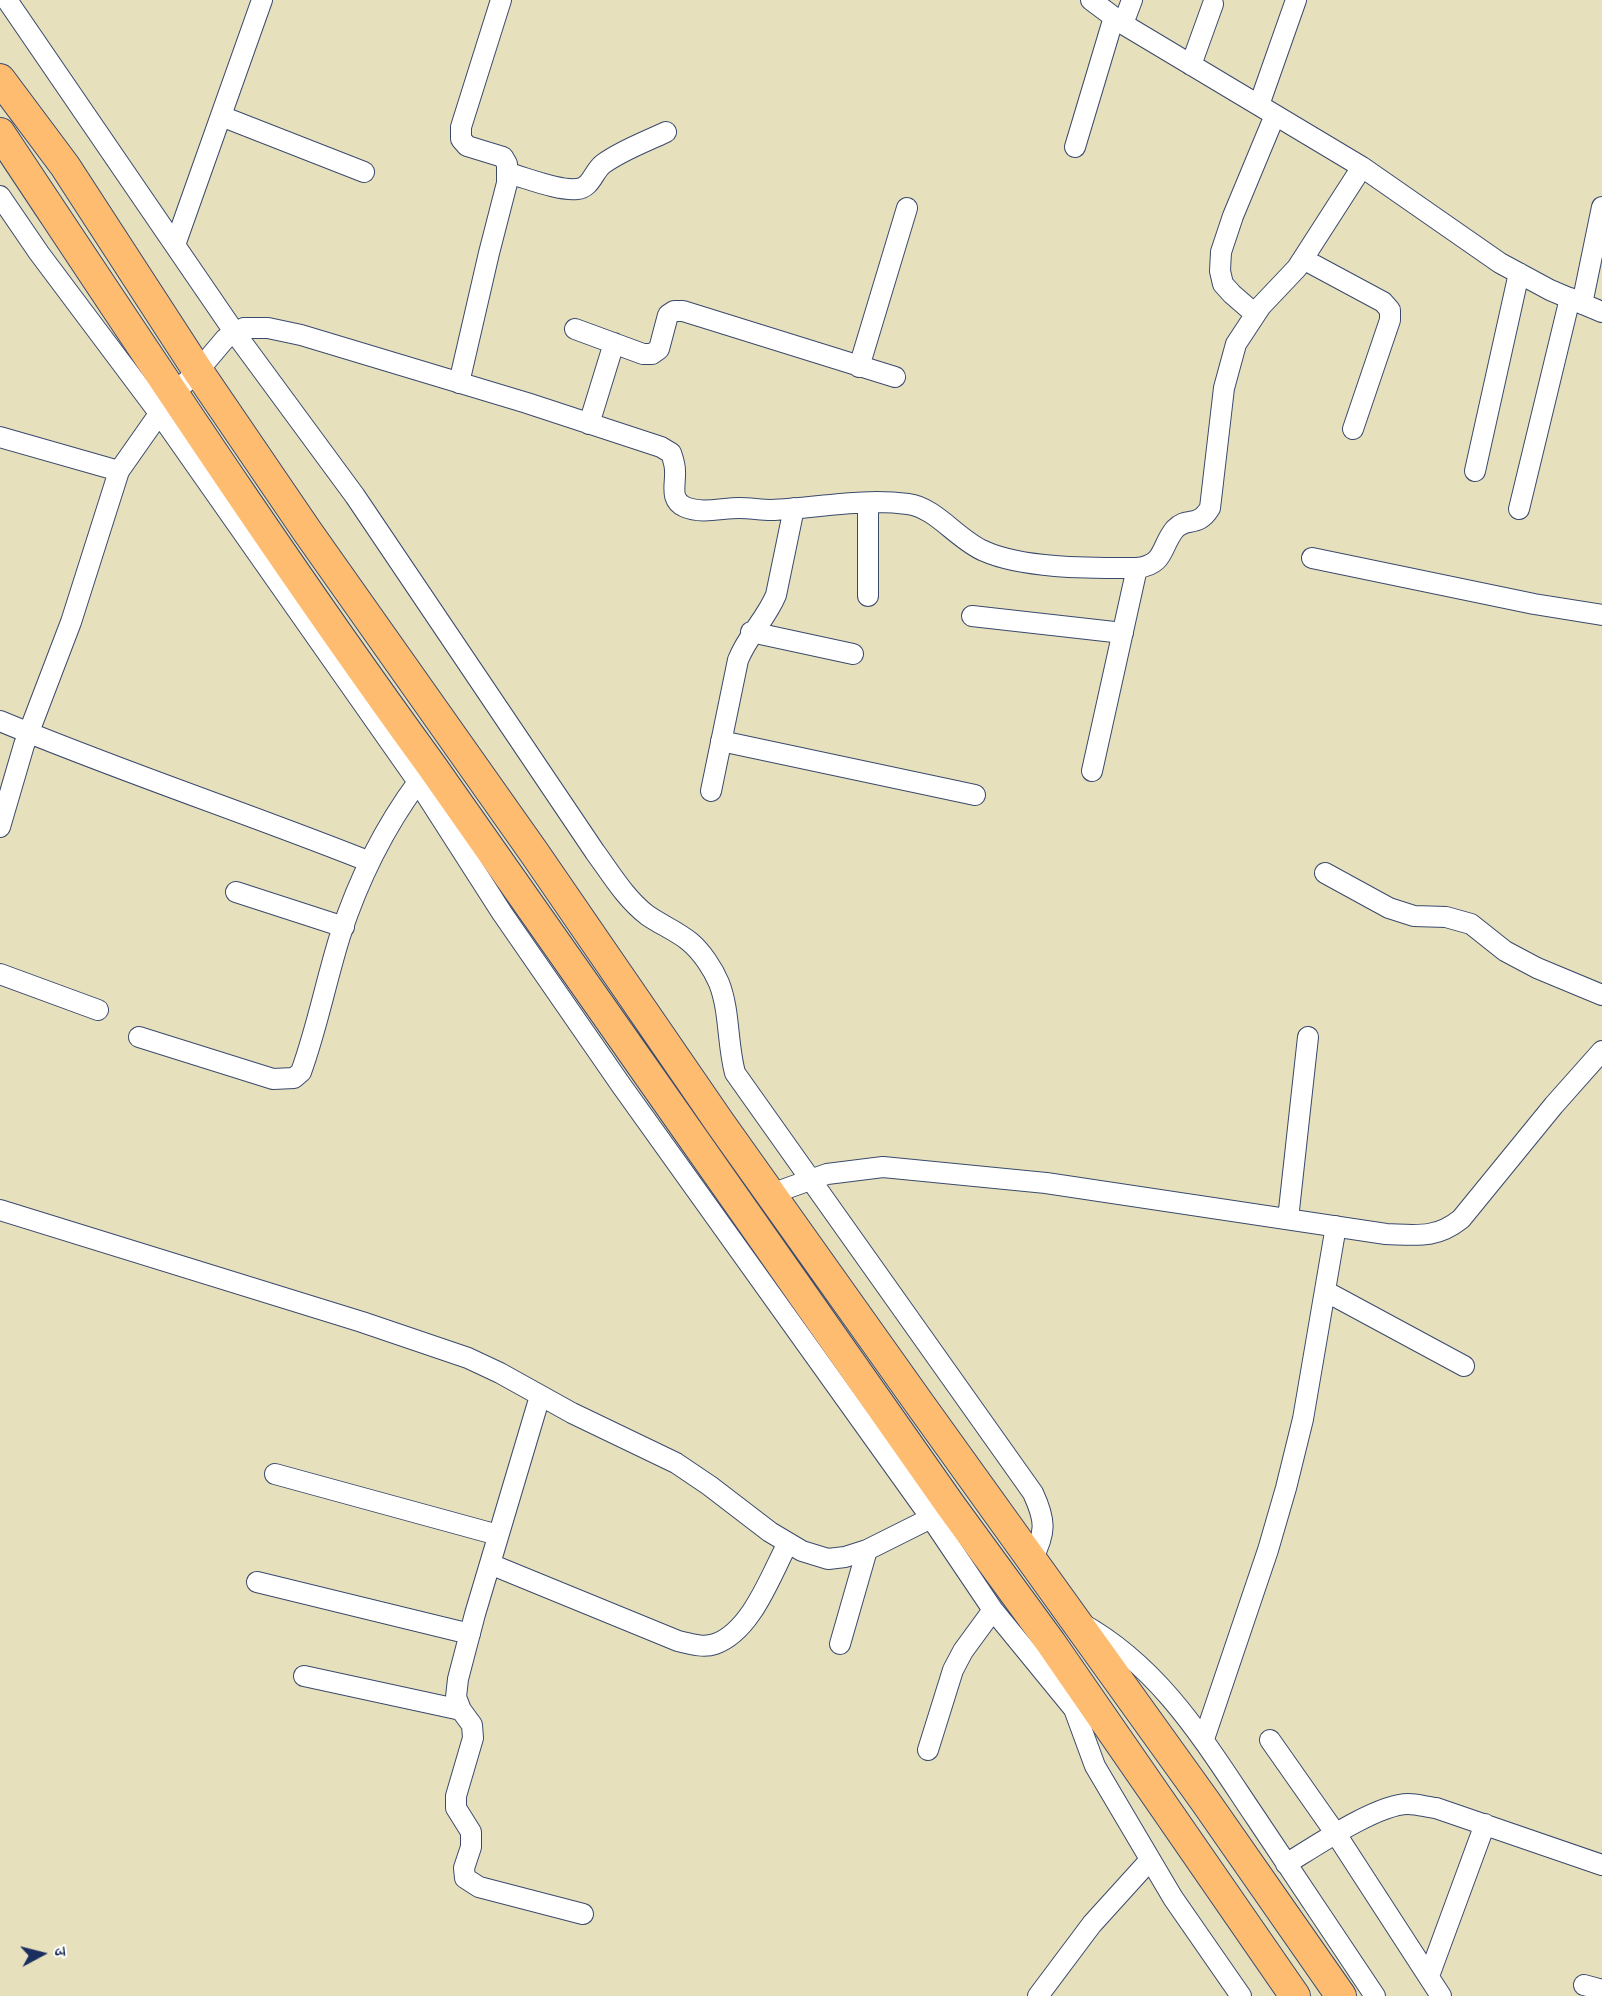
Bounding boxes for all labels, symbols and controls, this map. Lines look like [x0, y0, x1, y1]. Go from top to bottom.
north arrow [12, 1924, 72, 1984]
text: उ [48, 1946, 71, 1957]

